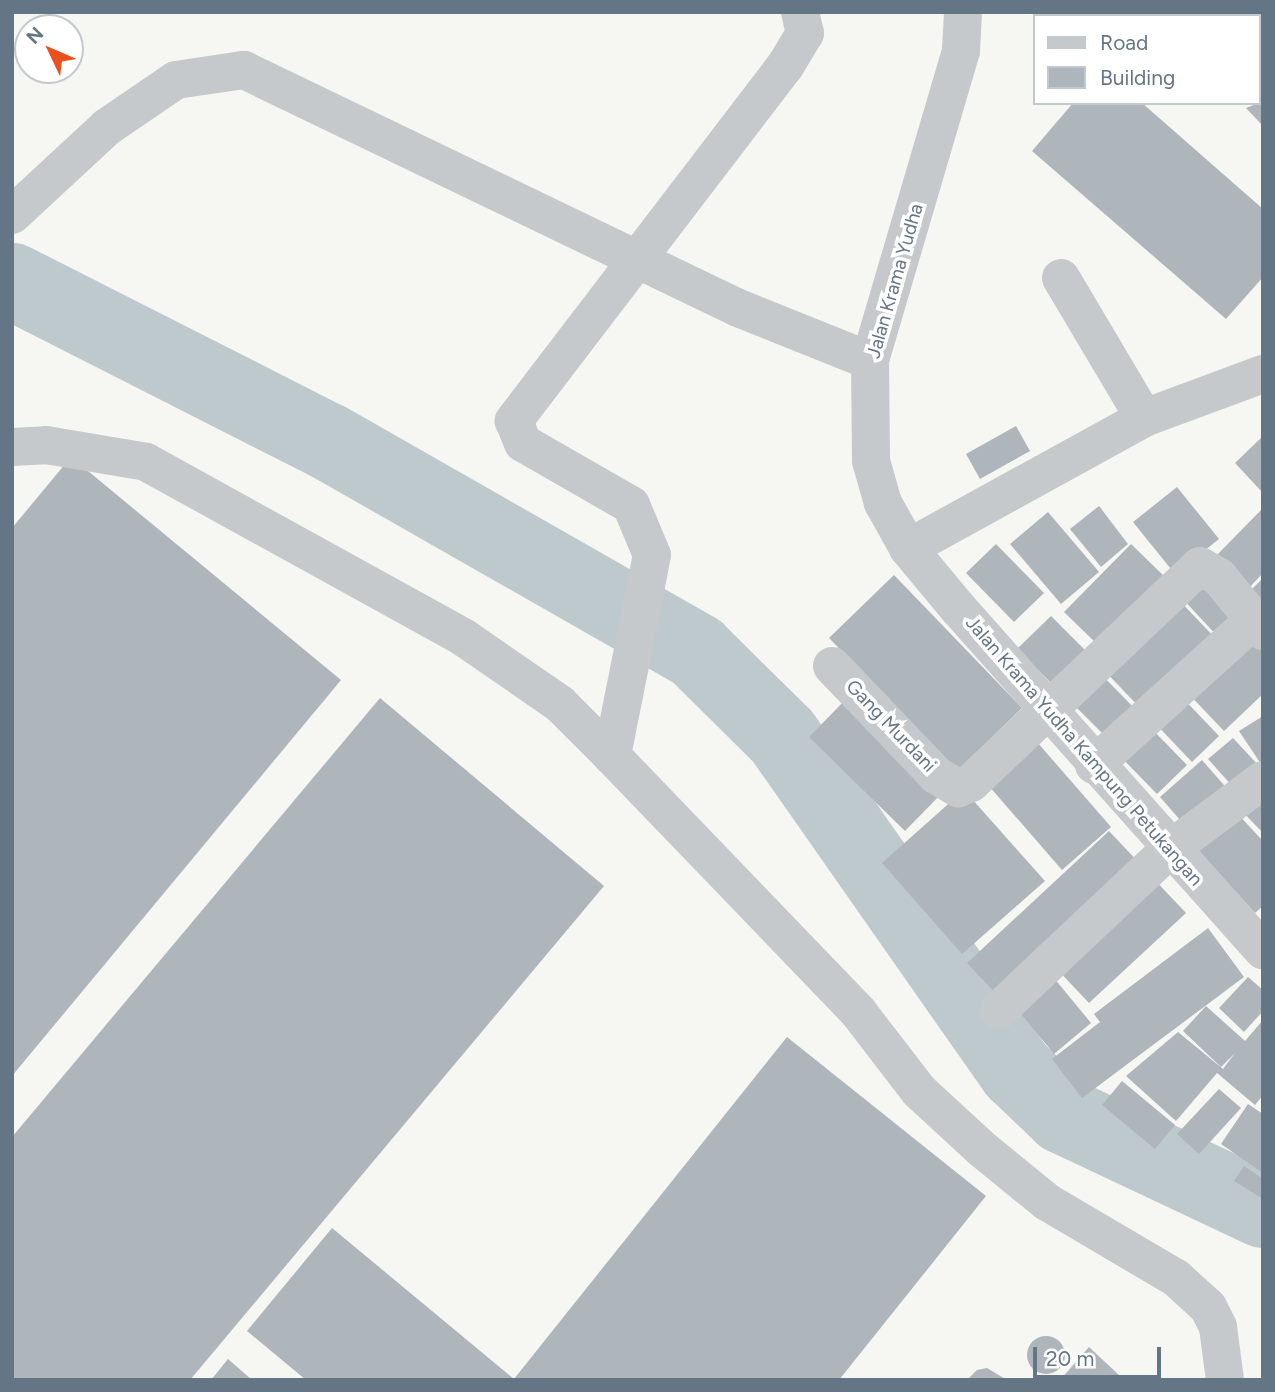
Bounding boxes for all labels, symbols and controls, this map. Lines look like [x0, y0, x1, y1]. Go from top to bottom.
north arrow [14, 14, 84, 84]
legend [1034, 14, 1261, 105]
text: N [22, 22, 48, 49]
text: Road [1100, 30, 1148, 55]
text: Building [1100, 65, 1175, 90]
street label: Jalan Krama Yudha [862, 201, 928, 361]
street label: Jalan Krama Yudha Kampung Petukangan [961, 612, 1207, 890]
street label: Gang Murdani [841, 675, 941, 777]
scale bar [1037, 1332, 1165, 1376]
text: 20 m [1046, 1346, 1094, 1371]

